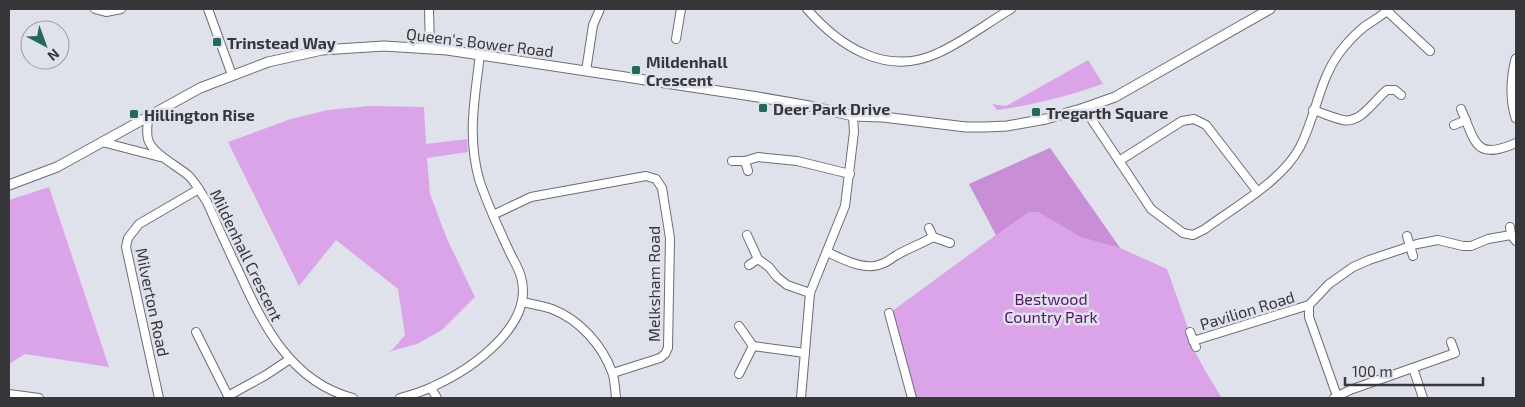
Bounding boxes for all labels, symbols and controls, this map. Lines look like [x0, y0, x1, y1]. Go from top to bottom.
north arrow [20, 20, 70, 70]
street label: Queen's Bower Road [405, 24, 555, 61]
place label: Trinstead Way [227, 33, 336, 53]
marker: Trinstead Way [211, 36, 223, 48]
text: N [44, 45, 63, 65]
place label: Mildenhall Crescent [646, 52, 728, 89]
marker: Mildenhall Crescent [630, 64, 642, 76]
place label: Deer Park Drive [773, 99, 890, 118]
marker: Deer Park Drive [757, 102, 769, 114]
place label: Tregarth Square [1046, 103, 1168, 122]
place label: Hillington Rise [144, 105, 255, 124]
marker: Tregarth Square [1030, 106, 1042, 118]
marker: Hillington Rise [128, 108, 140, 120]
street label: Mildenhall Crescent [207, 186, 287, 324]
street label: Melksham Road [644, 226, 663, 342]
street label: Milverton Road [132, 246, 174, 358]
street label: Pavilion Road [1197, 287, 1297, 333]
park label: Bestwood Country Park [1004, 289, 1098, 326]
scale bar [1345, 354, 1482, 386]
text: 100 m [1352, 362, 1393, 380]

